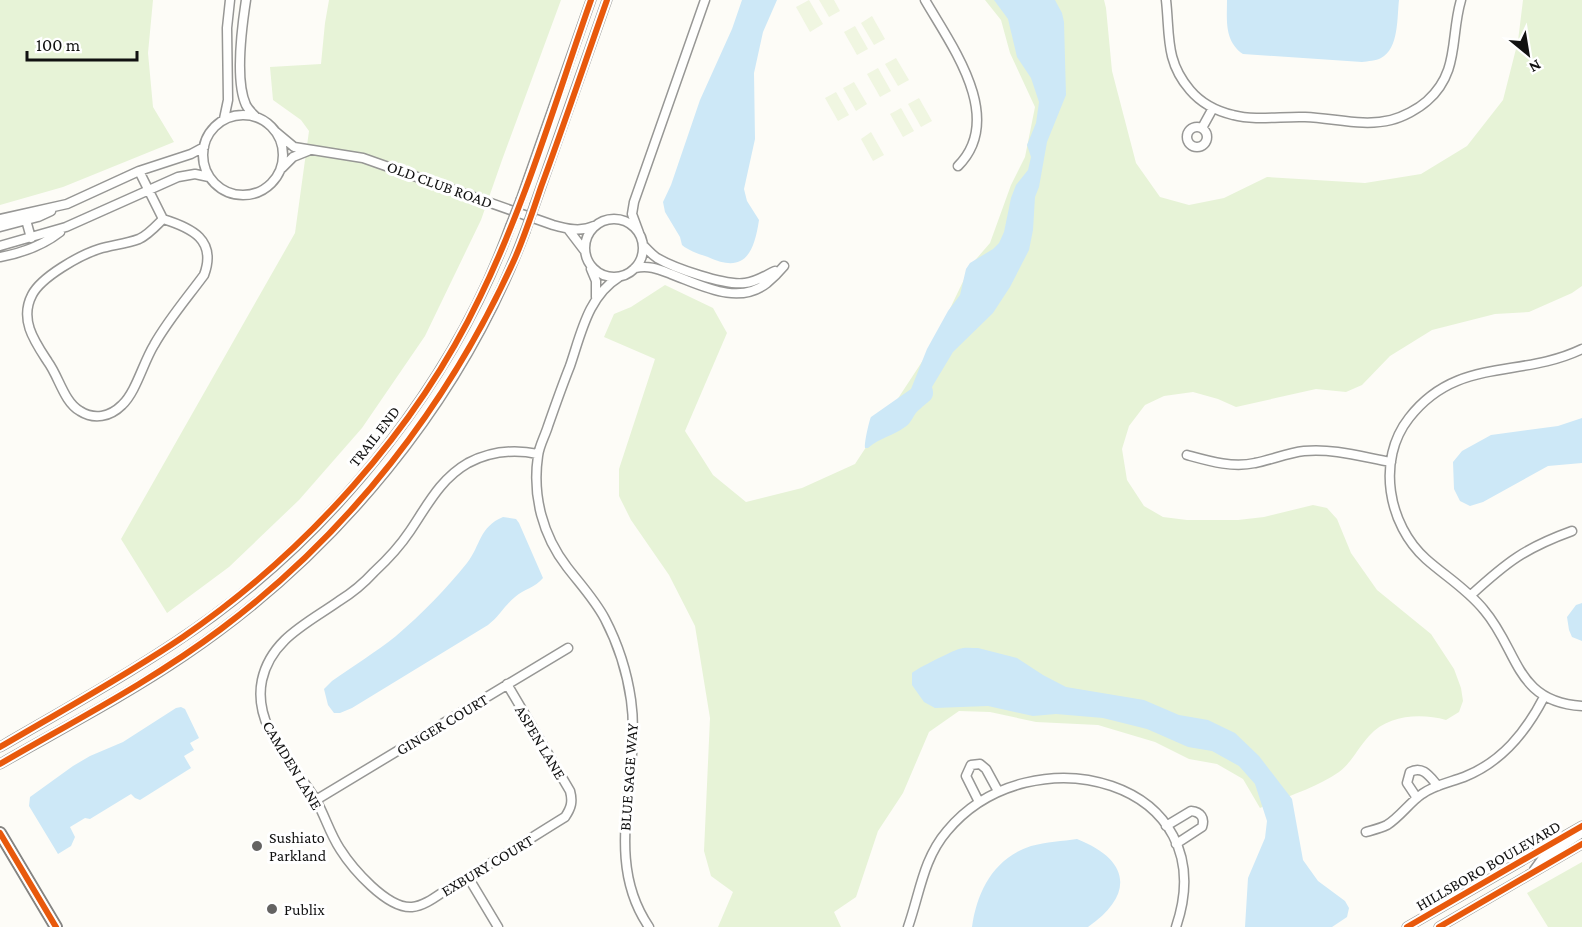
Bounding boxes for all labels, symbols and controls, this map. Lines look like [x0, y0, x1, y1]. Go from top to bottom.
scale bar [27, 24, 136, 62]
north arrow [1498, 24, 1558, 84]
text: 100 m [36, 35, 81, 55]
text: N [1526, 56, 1544, 77]
street label: OLD CLUB ROAD [385, 158, 495, 211]
street label: TRAIL END [346, 403, 403, 470]
street label: GINGER COURT [393, 690, 491, 758]
street label: ASPEN LANE [512, 702, 569, 782]
street label: CAMDEN LANE [259, 718, 326, 813]
street label: BLUE SAGE WAY [616, 722, 641, 832]
street label: HILLSBORO BOULEVARD [1413, 817, 1564, 914]
place label: Sushiato Parkland [269, 829, 327, 864]
street label: EXBURY COURT [438, 831, 537, 900]
marker: Sushiato Parkland [250, 839, 264, 853]
place label: Publix [284, 901, 325, 918]
marker: Publix [265, 902, 279, 916]

